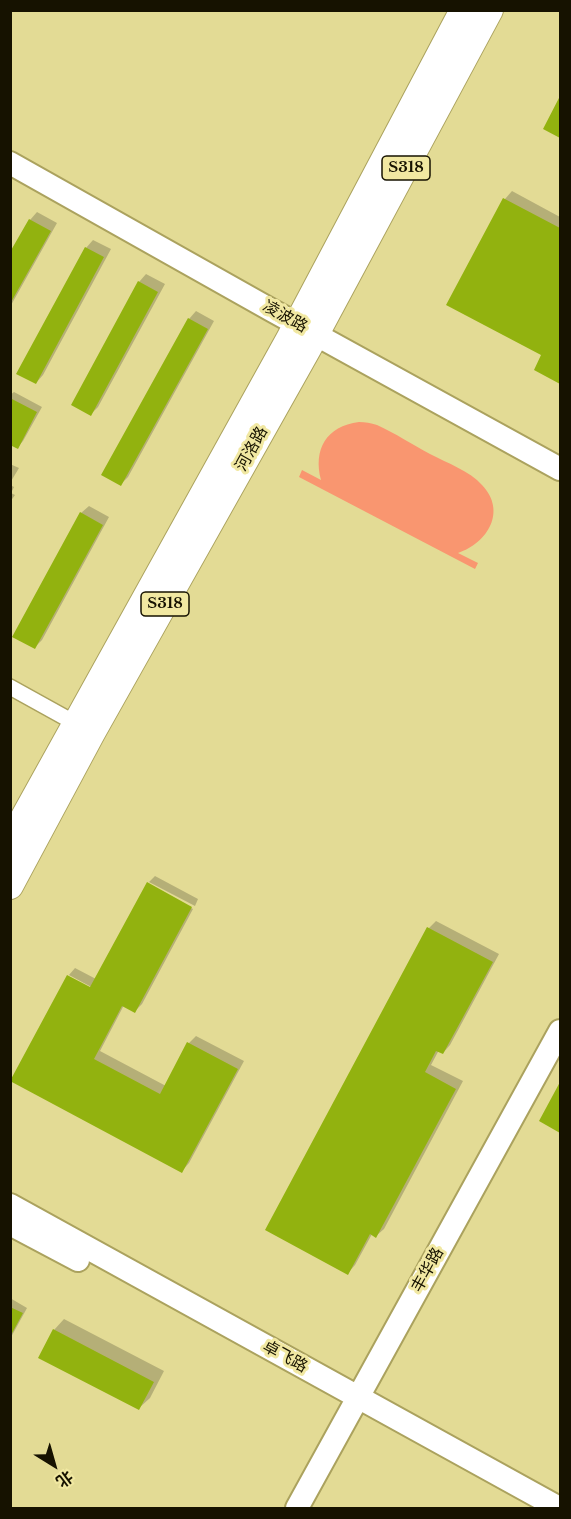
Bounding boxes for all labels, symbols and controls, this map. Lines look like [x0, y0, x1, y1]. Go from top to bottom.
road number: S318 [382, 156, 430, 180]
street label: 凌波路 [259, 297, 311, 337]
street label: 河洛路 [232, 423, 272, 475]
road number: S318 [141, 592, 189, 616]
street label: 丰华路 [408, 1244, 448, 1296]
street label: 卓飞路 [259, 1337, 311, 1377]
north arrow [24, 1435, 84, 1495]
text: 北 [52, 1467, 77, 1492]

